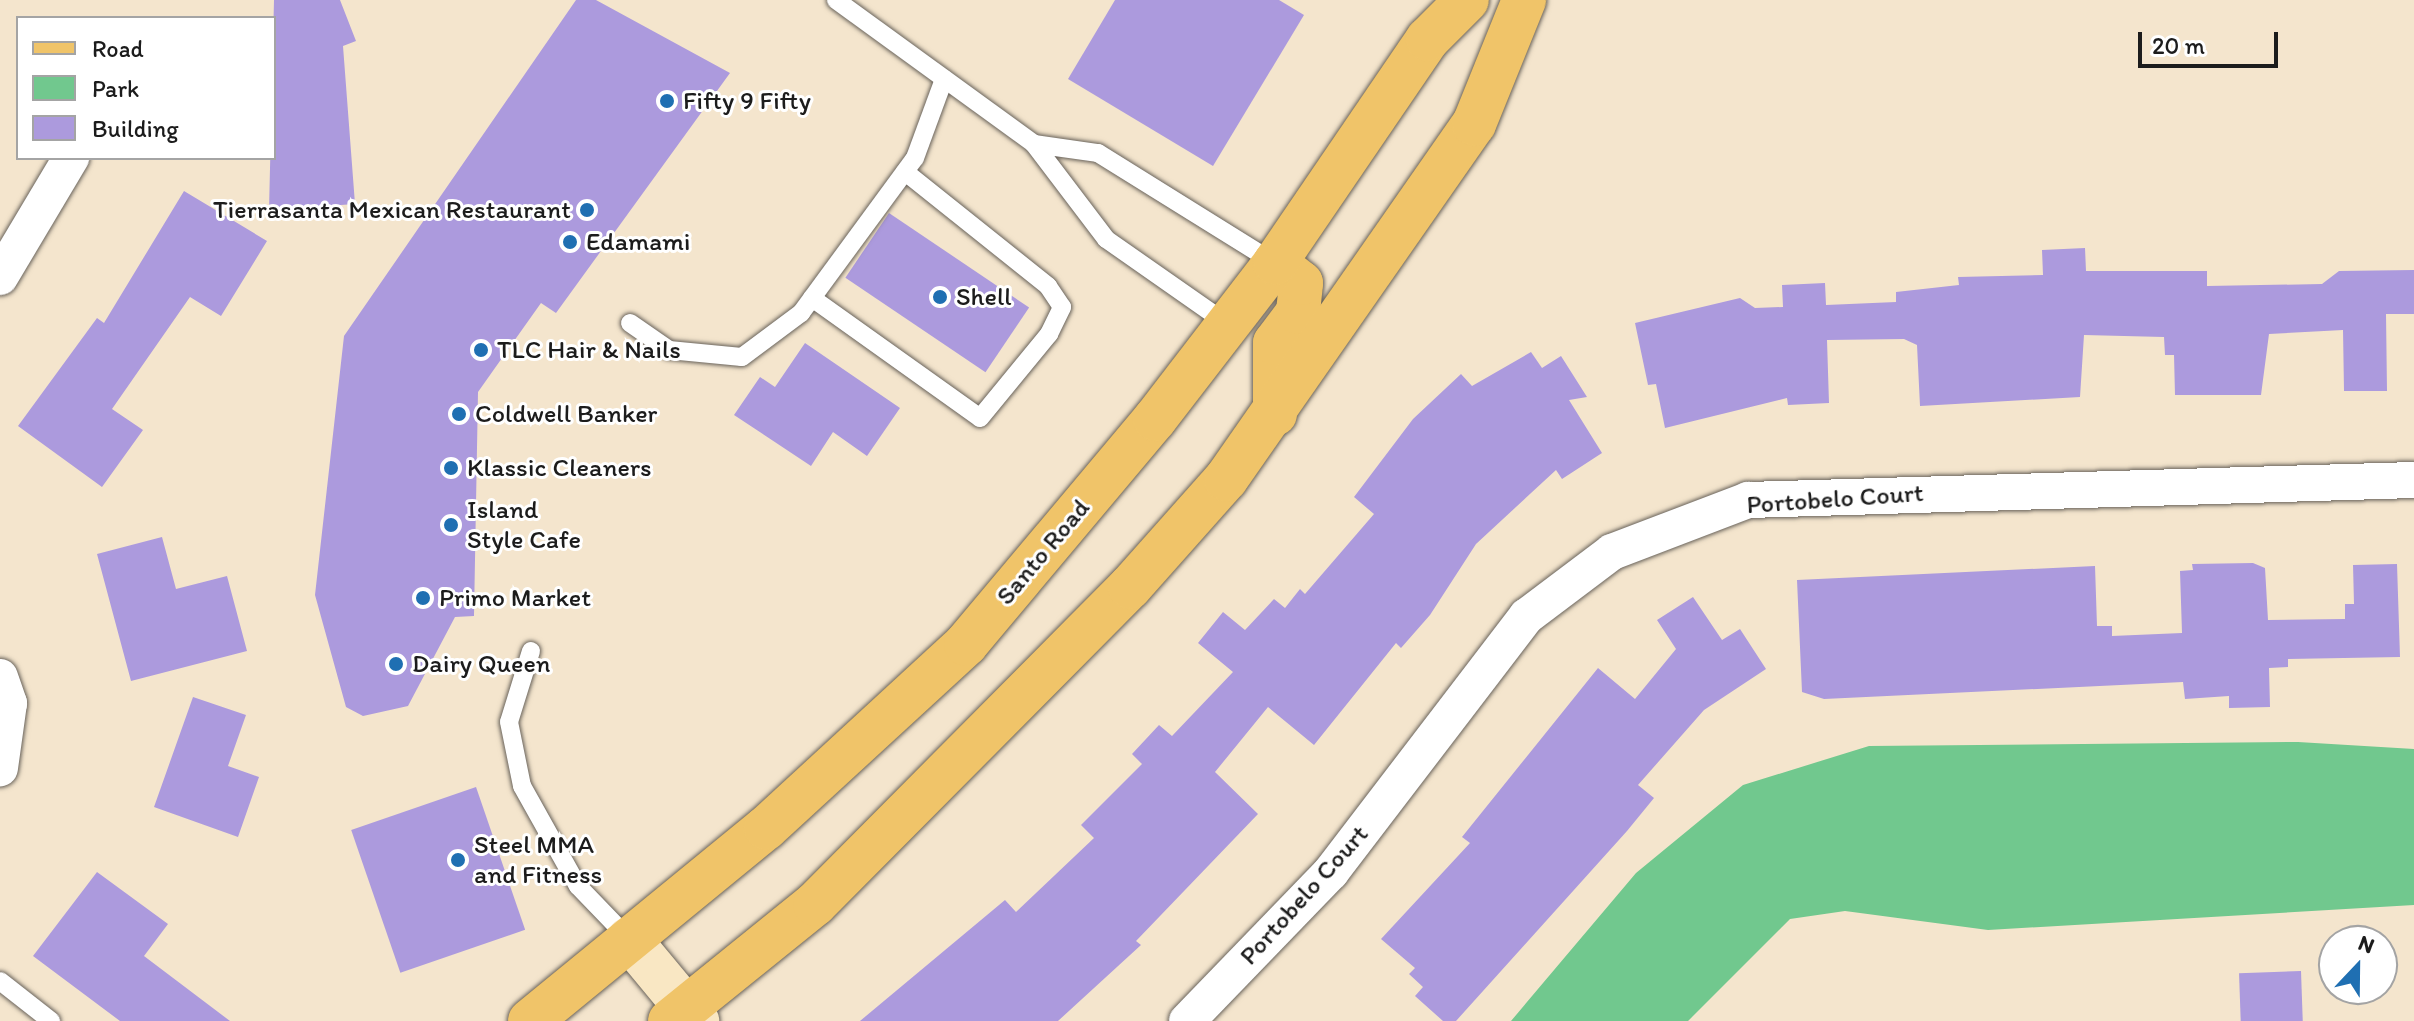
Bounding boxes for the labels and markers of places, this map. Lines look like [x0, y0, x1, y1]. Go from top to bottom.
place label: Fifty 9 Fifty [683, 85, 811, 117]
marker: Fifty 9 Fifty [658, 92, 676, 110]
place label: Tierrasanta Mexican Restaurant [212, 194, 571, 226]
marker: Tierrasanta Mexican Restaurant [578, 201, 596, 219]
place label: Edamami [586, 226, 690, 258]
marker: Edamami [561, 233, 579, 251]
place label: Shell [956, 281, 1012, 313]
marker: Shell [931, 288, 949, 306]
place label: TLC Hair & Nails [497, 334, 681, 366]
marker: TLC Hair & Nails [472, 341, 490, 359]
place label: Coldwell Banker [475, 398, 658, 430]
marker: Coldwell Banker [450, 405, 468, 423]
place label: Klassic Cleaners [467, 452, 650, 484]
marker: Klassic Cleaners [442, 459, 460, 477]
place label: Island Style Cafe [467, 494, 581, 556]
marker: Island Style Cafe [442, 516, 460, 534]
place label: Primo Market [439, 582, 591, 614]
marker: Primo Market [414, 589, 432, 607]
place label: Dairy Queen [412, 648, 551, 680]
marker: Dairy Queen [387, 655, 405, 673]
place label: Steel MMA and Fitness [474, 829, 601, 890]
marker: Steel MMA and Fitness [449, 851, 467, 869]

